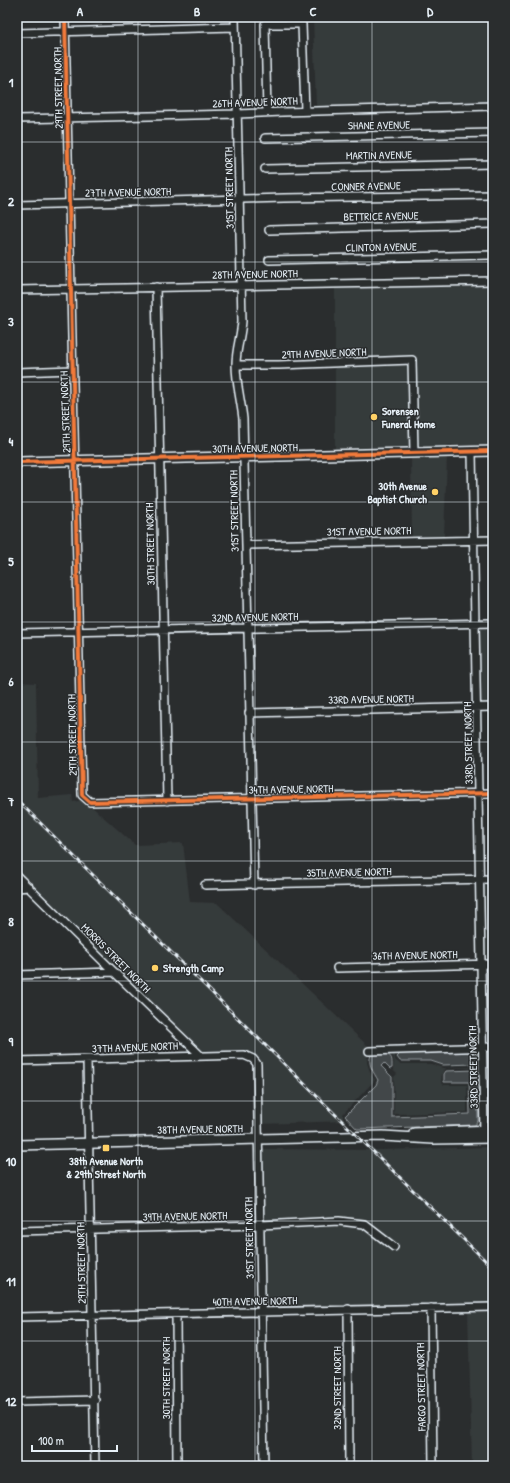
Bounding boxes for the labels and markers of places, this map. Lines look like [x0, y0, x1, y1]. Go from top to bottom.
place label: Sorensen Funeral Home [381, 404, 436, 431]
marker: Sorensen Funeral Home [369, 412, 379, 422]
place label: 30th Avenue Baptist Church [367, 479, 428, 507]
marker: 30th Avenue Baptist Church [430, 487, 440, 497]
place label: Strength Camp [163, 961, 224, 976]
marker: Strength Camp [150, 963, 160, 973]
marker: 38th Avenue North & 29th Street North [101, 1143, 111, 1153]
place label: 38th Avenue North & 29th Street North [66, 1154, 146, 1181]

